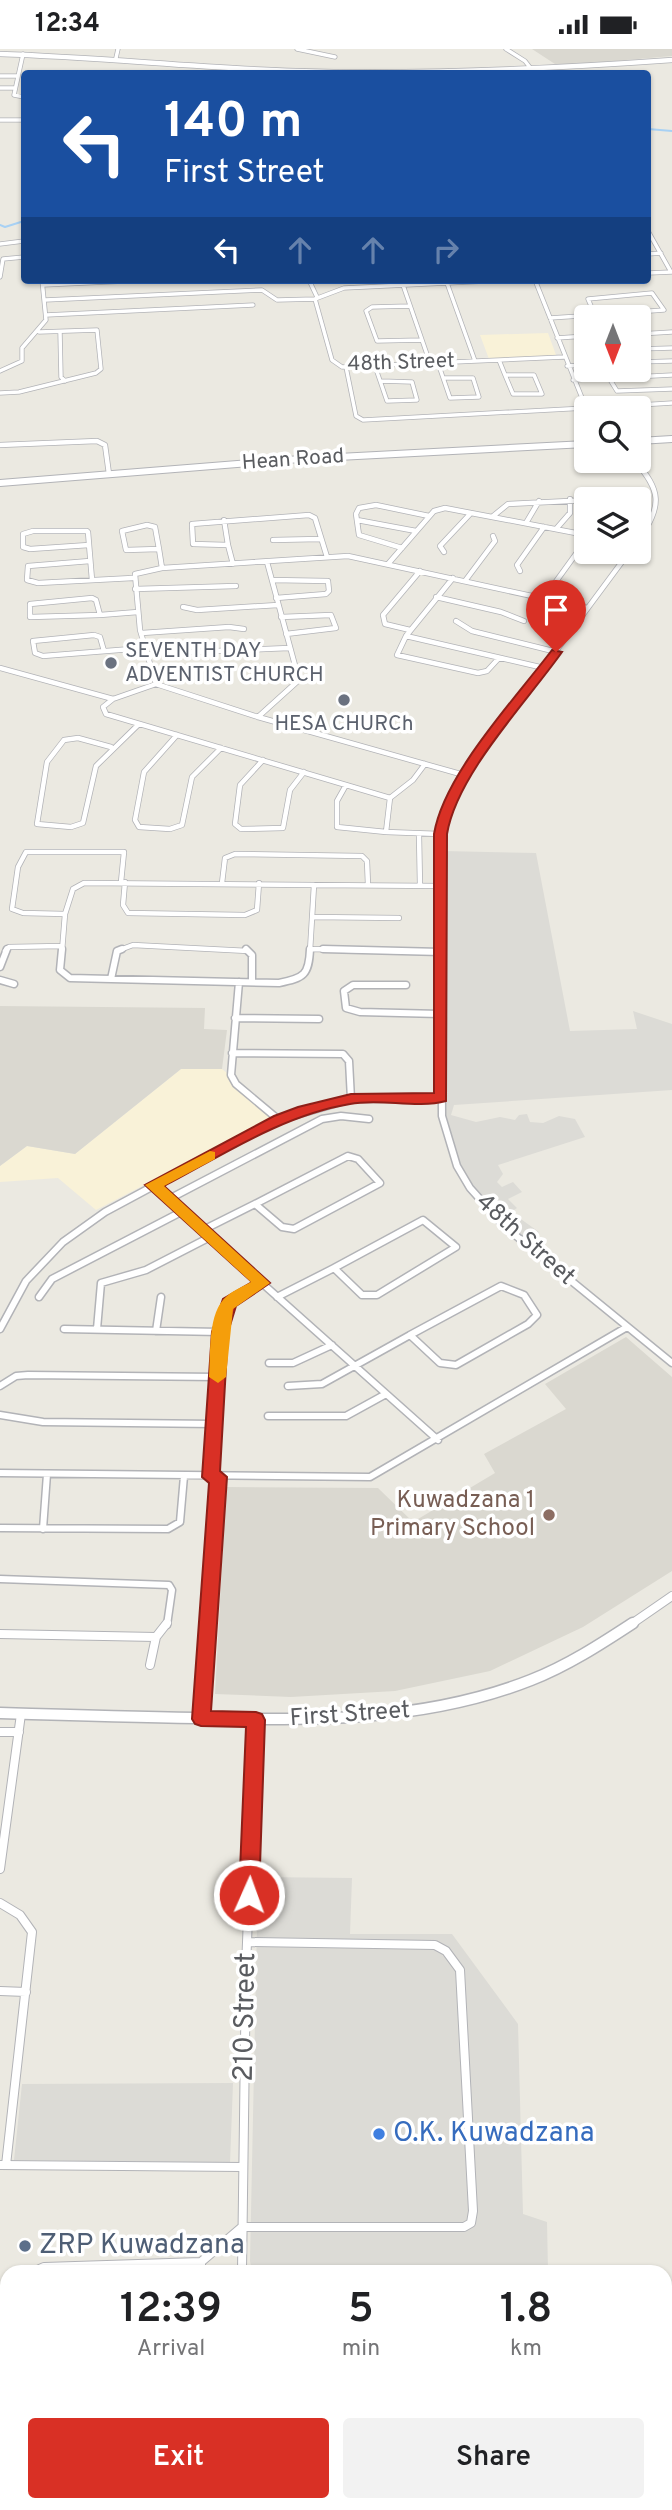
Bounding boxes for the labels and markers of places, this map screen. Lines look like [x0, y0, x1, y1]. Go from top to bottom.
pin [526, 580, 586, 652]
place label: SEVENTH DAY ADVENTIST CHURCH [125, 638, 324, 689]
marker: SEVENTH DAY ADVENTIST CHURCH [103, 655, 119, 671]
marker: HESA CHURCh [336, 692, 352, 708]
place label: HESA CHURCh [274, 711, 414, 738]
place label: Kuwadzana 1 Primary School [370, 1486, 535, 1544]
marker: Kuwadzana 1 Primary School [541, 1507, 557, 1523]
place label: O.K. Kuwadzana [393, 2116, 595, 2152]
marker: O.K. Kuwadzana [371, 2126, 387, 2142]
place label: ZRP Kuwadzana [39, 2228, 245, 2264]
marker: ZRP Kuwadzana [17, 2238, 33, 2254]

